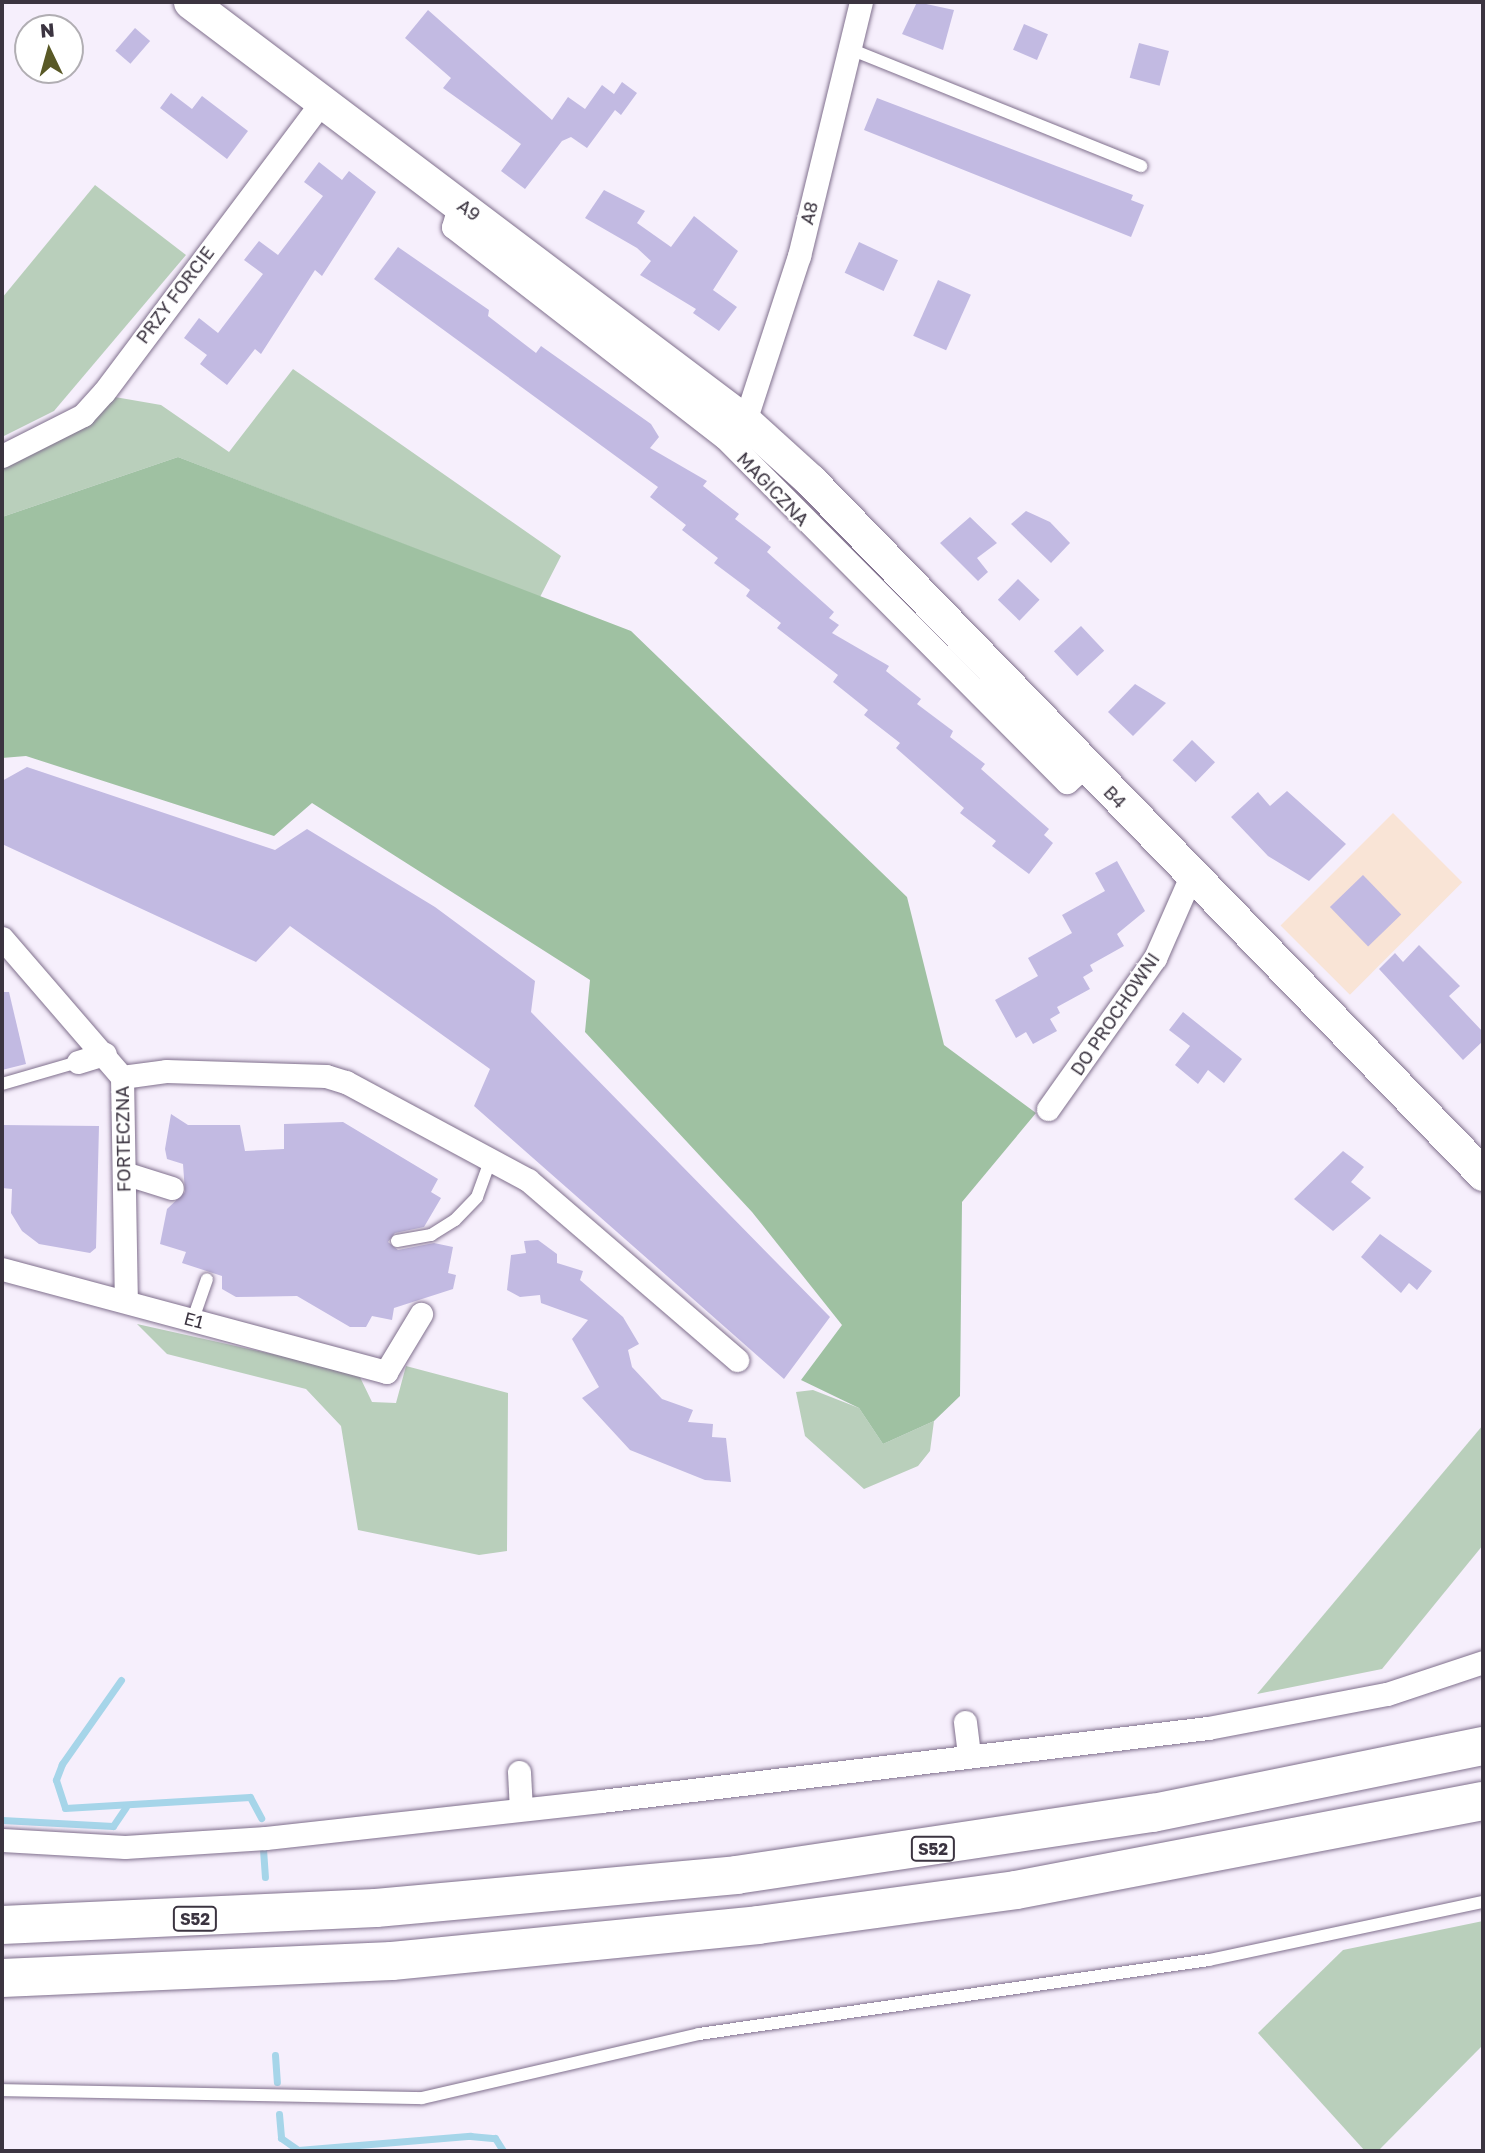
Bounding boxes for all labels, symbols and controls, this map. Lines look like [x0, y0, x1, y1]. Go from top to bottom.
north arrow [14, 14, 84, 84]
text: N [39, 17, 55, 42]
street label: A9 [453, 195, 485, 225]
street label: A8 [796, 199, 822, 227]
street label: PRZY FORCIE [131, 242, 219, 348]
street label: MAGICZNA [733, 448, 813, 530]
street label: B4 [1099, 781, 1131, 813]
street label: DO PROCHOWNI [1066, 949, 1164, 1079]
street label: FORTECZNA [111, 1085, 135, 1193]
street label: E1 [182, 1307, 206, 1333]
road number: S52 [910, 1837, 956, 1862]
road number: S52 [172, 1907, 218, 1932]

